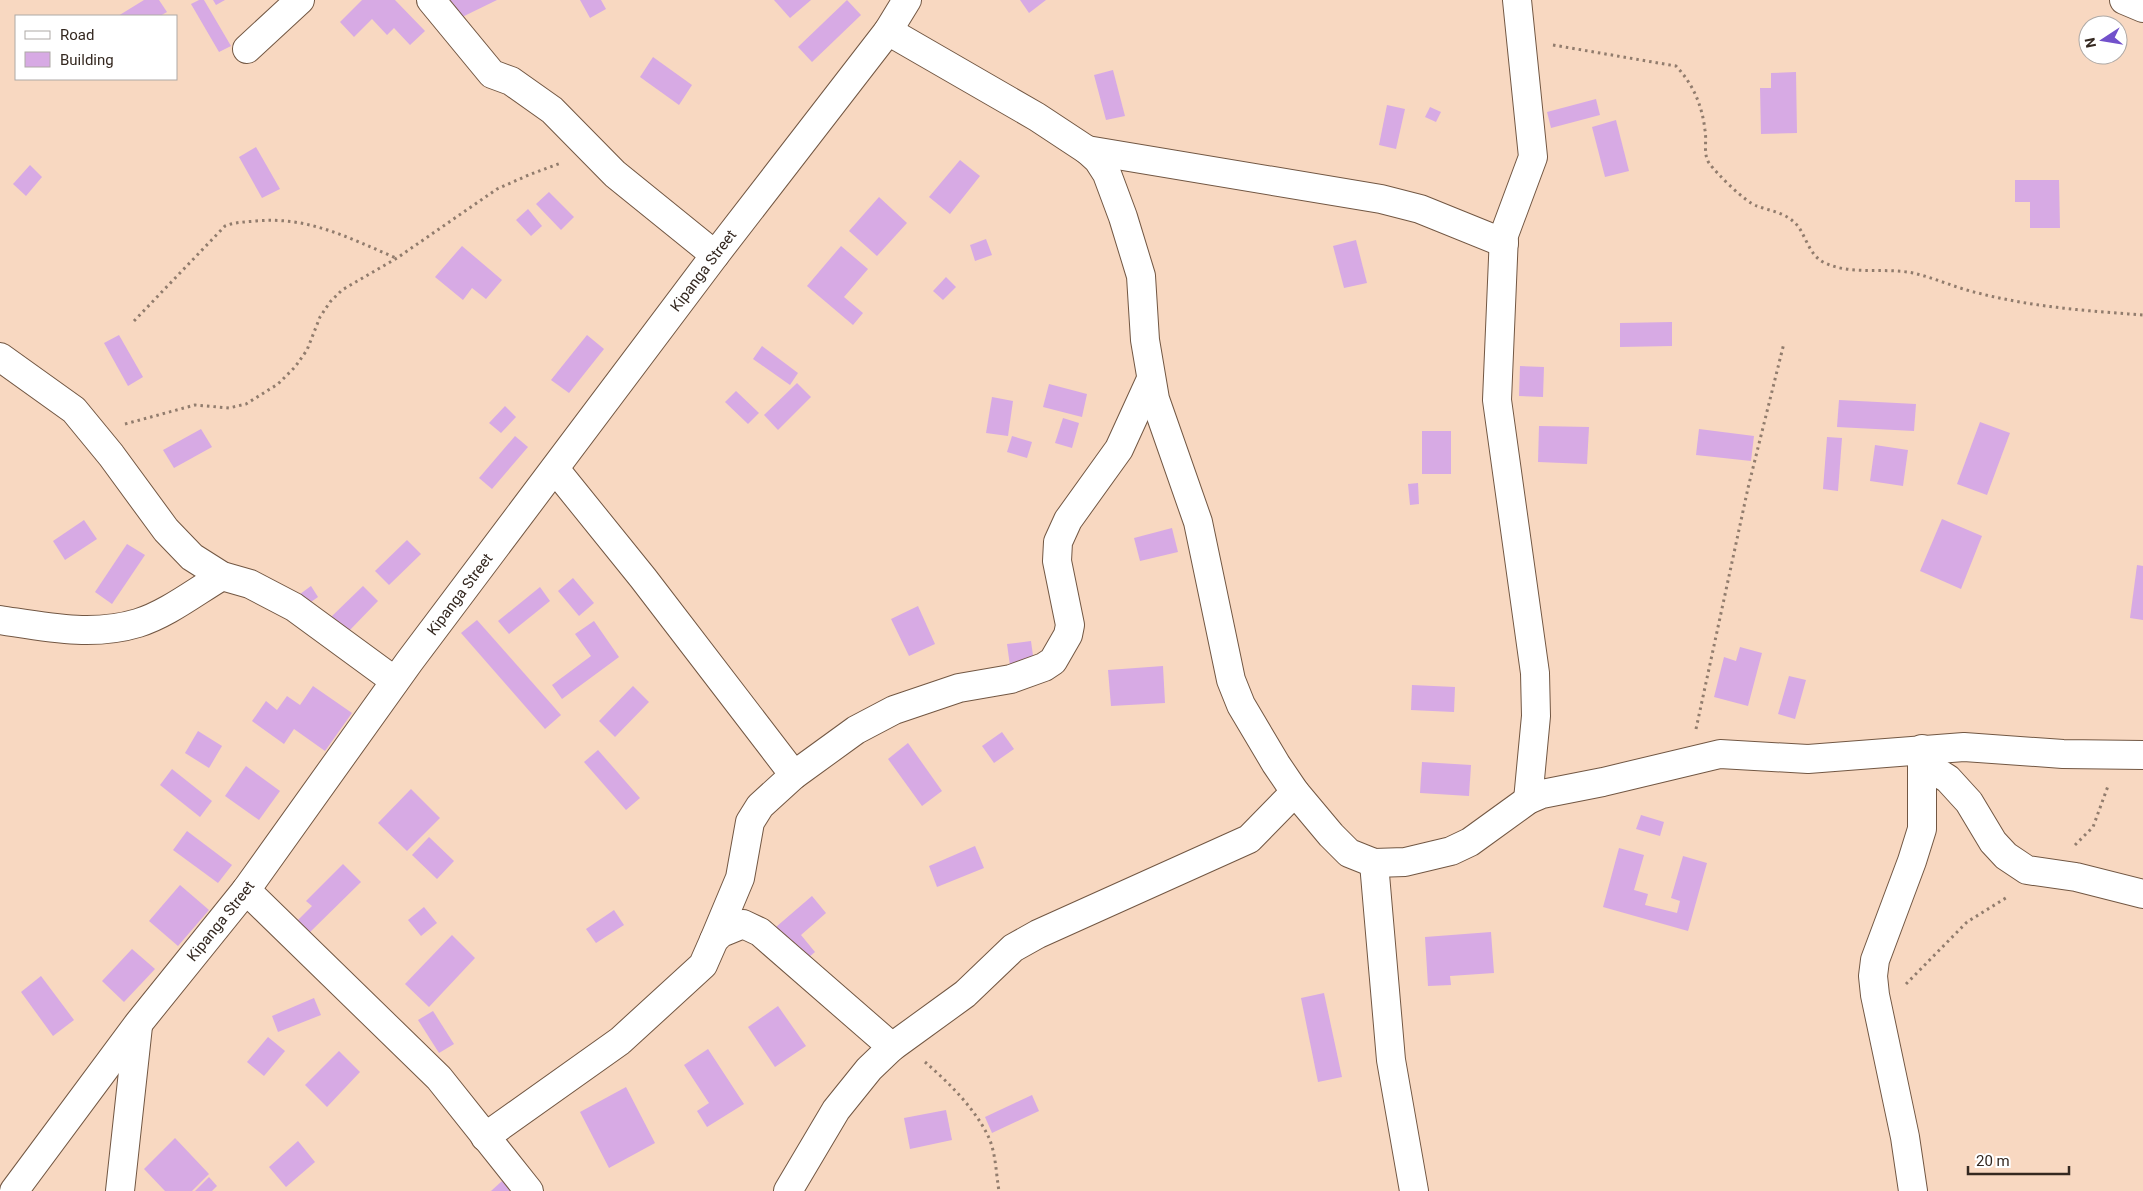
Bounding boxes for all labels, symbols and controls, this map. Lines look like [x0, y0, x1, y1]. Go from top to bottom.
legend [15, 15, 178, 80]
north arrow [2078, 15, 2128, 65]
text: Road [60, 26, 94, 44]
text: N [2081, 36, 2099, 49]
text: Building [60, 51, 114, 69]
street label: Kipanga Street [667, 226, 740, 315]
street label: Kipanga Street [423, 550, 497, 639]
street label: Kipanga Street [183, 877, 259, 965]
scale bar [1968, 1144, 2069, 1176]
text: 20 m [1976, 1152, 2010, 1170]

